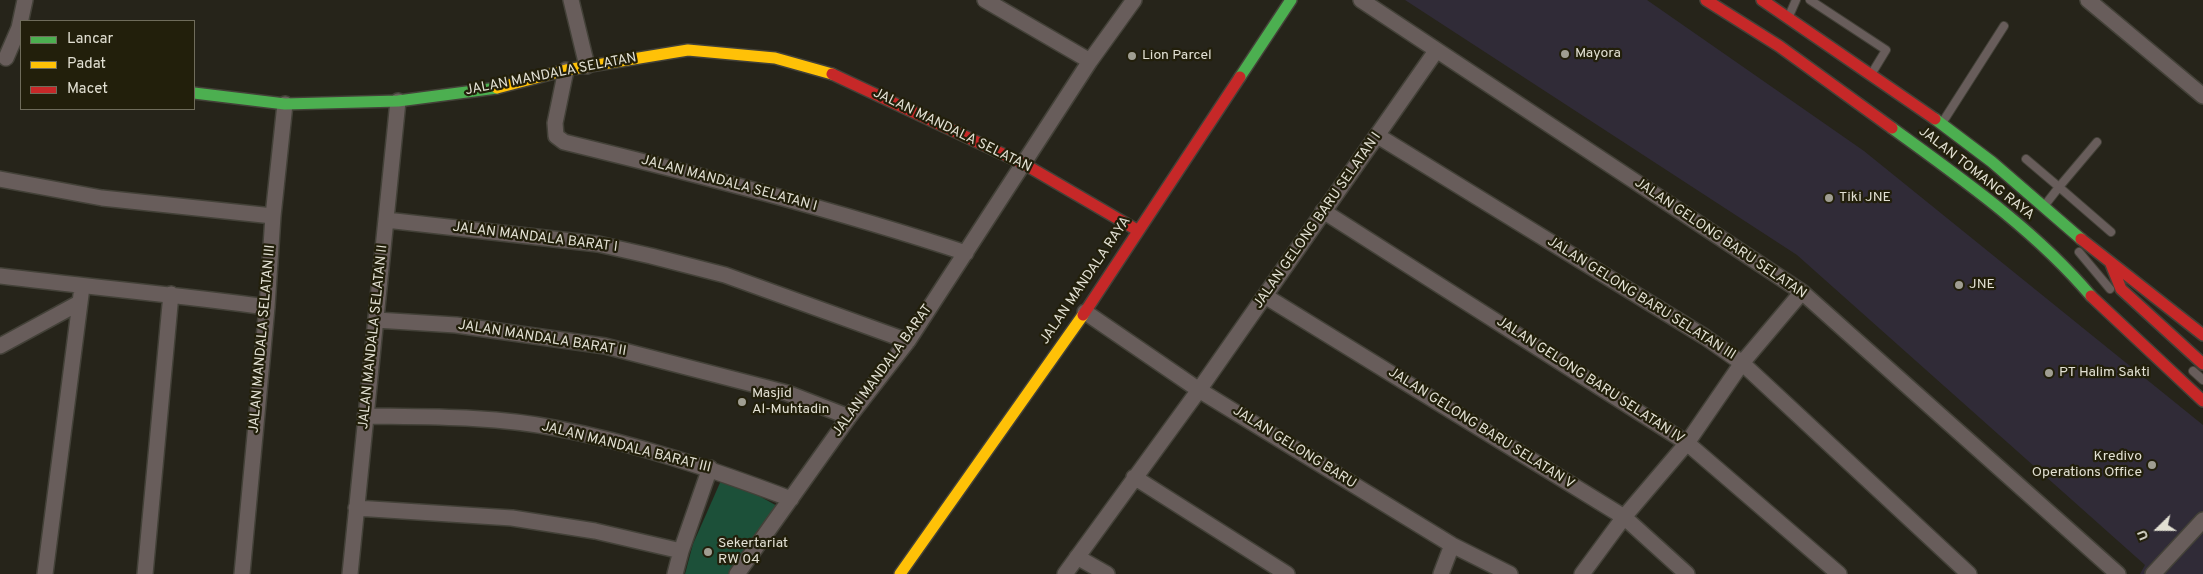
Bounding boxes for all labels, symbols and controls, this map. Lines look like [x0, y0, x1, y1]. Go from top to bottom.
legend [20, 20, 195, 110]
text: Lancar [67, 30, 113, 49]
place label: Mayora [1575, 46, 1621, 62]
place label: Lion Parcel [1142, 48, 1212, 64]
marker: Mayora [1559, 48, 1571, 60]
street label: JALAN MANDALA SELATAN [464, 50, 638, 100]
marker: Lion Parcel [1126, 50, 1138, 62]
text: Padat [67, 55, 106, 74]
text: Macet [67, 80, 108, 99]
street label: JALAN MANDALA SELATAN [870, 85, 1034, 177]
street label: JALAN TOMANG RAYA [1915, 124, 2037, 224]
street label: JALAN GELONG BARU SELATAN I [1251, 130, 1385, 312]
street label: JALAN MANDALA SELATAN I [639, 152, 819, 216]
street label: JALAN GELONG BARU SELATAN [1631, 175, 1809, 303]
place label: Tiki JNE [1839, 190, 1891, 206]
marker: Tiki JNE [1823, 192, 1835, 204]
street label: JALAN MANDALA RAYA [1037, 214, 1135, 348]
street label: JALAN MANDALA BARAT I [452, 220, 618, 256]
street label: JALAN GELONG BARU SELATAN III [1544, 234, 1738, 364]
street label: JALAN MANDALA SELATAN III [246, 244, 280, 434]
street label: JALAN MANDALA SELATAN II [356, 244, 392, 430]
place label: JNE [1969, 277, 1995, 293]
marker: JNE [1953, 279, 1965, 291]
street label: JALAN MANDALA BARAT [829, 302, 937, 440]
street label: JALAN GELONG BARU SELATAN IV [1493, 314, 1687, 448]
street label: JALAN MANDALA BARAT II [457, 317, 627, 361]
street label: JALAN GELONG BARU SELATAN V [1385, 365, 1577, 493]
place label: PT Halim Sakti [2059, 365, 2150, 381]
marker: PT Halim Sakti [2043, 367, 2055, 379]
place label: Masjid Al-Muhtadin [752, 386, 829, 418]
marker: Masjid Al-Muhtadin [736, 396, 748, 408]
street label: JALAN GELONG BARU [1229, 403, 1359, 493]
street label: JALAN MANDALA BARAT III [540, 419, 712, 477]
place label: Kredivo Operations Office [2032, 449, 2142, 482]
marker: Kredivo Operations Office [2146, 459, 2158, 471]
north arrow [2133, 504, 2183, 554]
text: U [2134, 527, 2153, 543]
place label: Sekertariat RW 04 [718, 536, 788, 568]
marker: Sekertariat RW 04 [702, 546, 714, 558]

